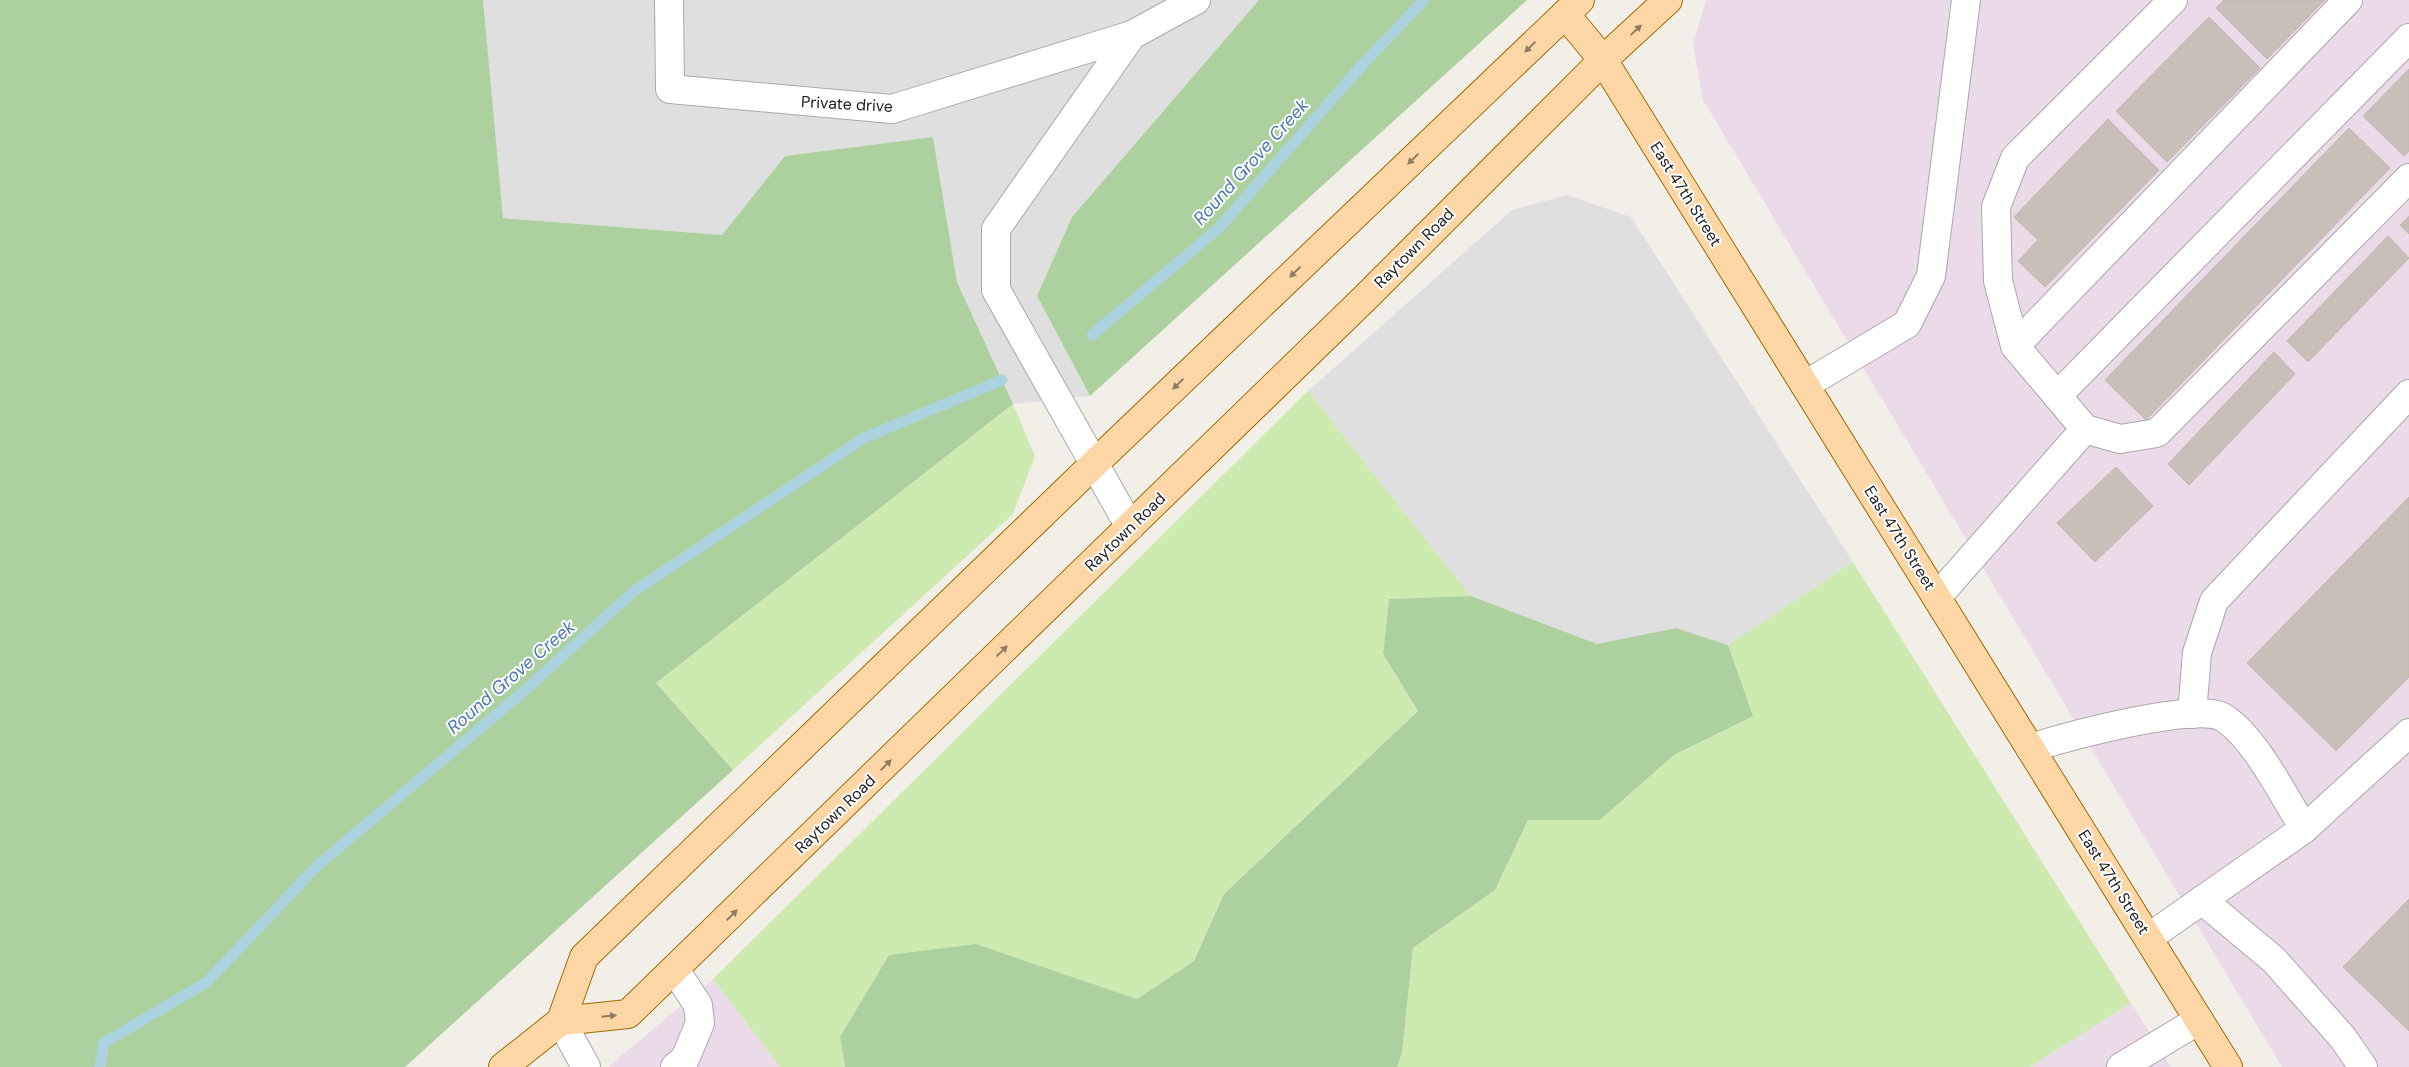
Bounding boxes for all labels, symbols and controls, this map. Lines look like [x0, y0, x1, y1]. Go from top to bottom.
one-way arrow [1629, 24, 1641, 36]
one-way arrow [1525, 41, 1537, 53]
street label: Private drive [801, 91, 893, 117]
water label: Round Grove Creek [1188, 93, 1315, 230]
street label: East 47th Street [1645, 138, 1727, 250]
one-way arrow [1407, 153, 1419, 165]
street label: Raytown Road [1370, 204, 1458, 292]
one-way arrow [1289, 265, 1301, 277]
one-way arrow [1172, 378, 1184, 390]
street label: East 47th Street [1859, 482, 1941, 594]
street label: Raytown Road [1080, 488, 1170, 576]
water label: Round Grove Creek [442, 614, 581, 739]
one-way arrow [996, 645, 1008, 657]
one-way arrow [879, 759, 891, 771]
street label: Raytown Road [790, 770, 880, 858]
street label: East 47th Street [2073, 826, 2155, 938]
one-way arrow [725, 909, 737, 921]
one-way arrow [602, 1012, 618, 1020]

